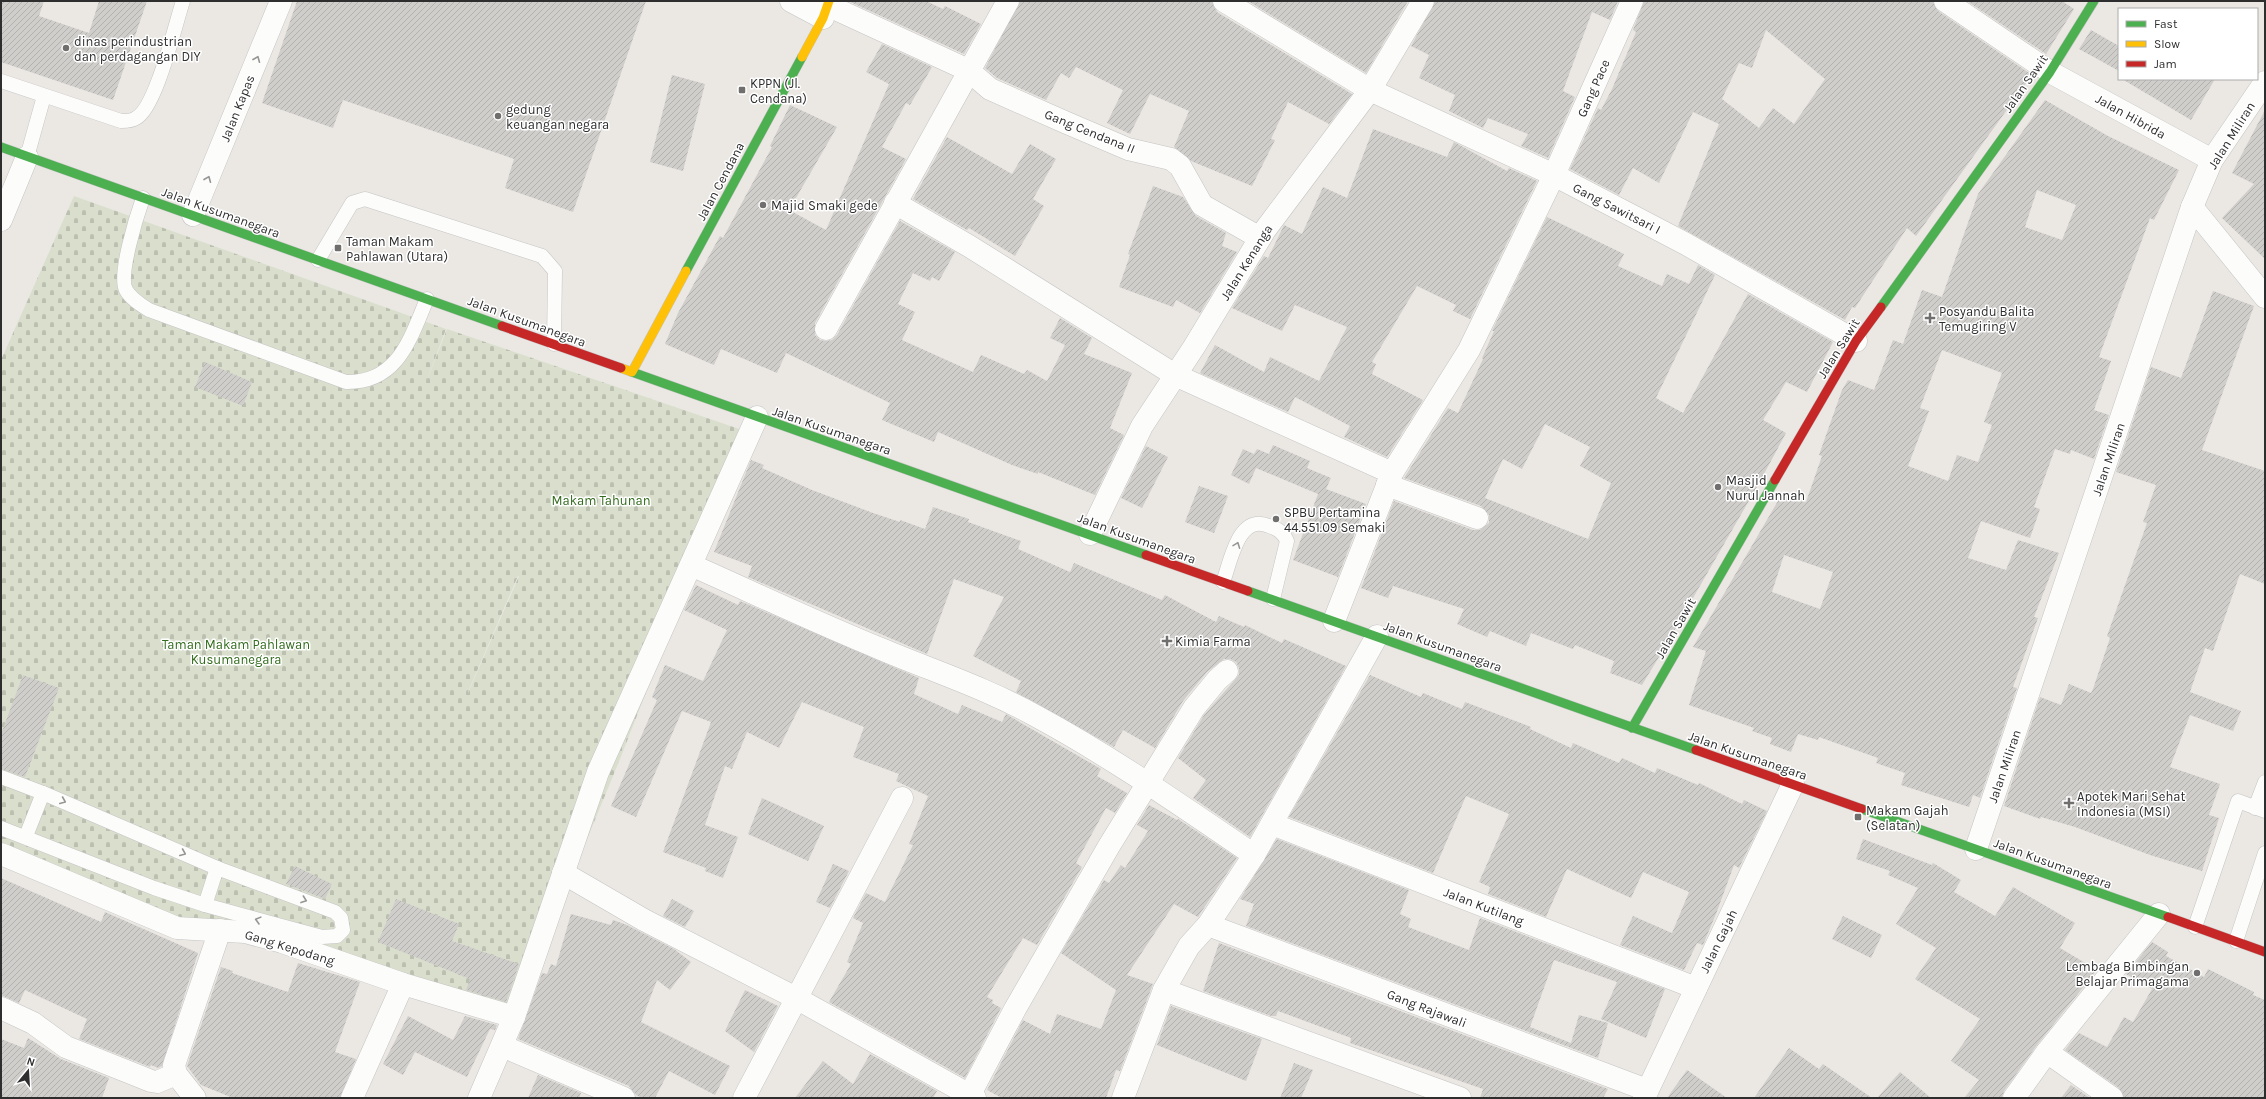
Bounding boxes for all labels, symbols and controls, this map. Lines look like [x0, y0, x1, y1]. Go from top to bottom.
legend [2118, 8, 2258, 80]
text: Fast [2154, 17, 2178, 31]
place label: dinas perindustrian dan perdagangan DIY [74, 34, 201, 64]
text: Slow [2154, 37, 2180, 51]
marker: dinas perindustrian dan perdagangan DIY [61, 43, 71, 53]
street label: Jalan Sawit [2000, 51, 2051, 115]
one-way arrow [253, 56, 261, 63]
street label: Gang Pace [1574, 57, 1613, 119]
text: Jam [2154, 57, 2177, 71]
street label: Jalan Kapas [217, 72, 258, 144]
place label: KPPN (Jl. Cendana) [750, 76, 807, 106]
marker: KPPN (Jl. Cendana) [737, 85, 747, 95]
street label: Jalan Hibrida [2093, 91, 2168, 142]
street label: Jalan Miliran [2205, 99, 2258, 172]
place label: gedung keuangan negara [506, 102, 609, 132]
street label: Gang Cendana II [1042, 106, 1137, 156]
marker: gedung keuangan negara [493, 111, 503, 121]
street label: Jalan Cendana [694, 140, 747, 223]
one-way arrow [203, 176, 211, 183]
street label: Gang Sawitsari I [1570, 180, 1663, 237]
street label: Jalan Kusumanegara [160, 184, 282, 241]
place label: Majid Smaki gede [771, 198, 878, 213]
marker: Majid Smaki gede [758, 200, 768, 210]
street label: Jalan Kenanga [1217, 222, 1276, 303]
place label: Taman Makam Pahlawan (Utara) [346, 234, 448, 264]
marker: Taman Makam Pahlawan (Utara) [333, 243, 343, 253]
street label: Jalan Kusumanegara [466, 293, 588, 350]
place label: Posyandu Balita Temugiring V [1939, 304, 2034, 334]
marker: Posyandu Balita Temugiring V [1924, 312, 1936, 324]
street label: Jalan Sawit [1814, 316, 1863, 381]
street label: Jalan Kusumanegara [770, 403, 893, 458]
street label: Jalan Miliran [2089, 421, 2128, 498]
place label: Masjid Nurul Jannah [1726, 473, 1805, 503]
marker: Masjid Nurul Jannah [1713, 482, 1723, 492]
park label: Makam Tahunan [552, 493, 651, 508]
place label: SPBU Pertamina 44.551.09 Semaki [1284, 505, 1386, 535]
street label: Jalan Kusumanegara [1076, 510, 1198, 567]
marker: SPBU Pertamina 44.551.09 Semaki [1271, 514, 1281, 524]
one-way arrow [1232, 542, 1240, 549]
street label: Jalan Sawit [1652, 595, 1699, 661]
street label: Jalan Kusumanegara [1382, 618, 1504, 675]
place label: Kimia Farma [1175, 634, 1251, 649]
marker: Kimia Farma [1162, 636, 1172, 646]
park label: Taman Makam Pahlawan Kusumanegara [162, 637, 310, 667]
street label: Jalan Kusumanegara [1686, 728, 1809, 783]
street label: Jalan Miliran [1985, 728, 2024, 805]
place label: Apotek Mari Sehat Indonesia (MSI) [2077, 789, 2186, 819]
one-way arrow [60, 797, 67, 805]
marker: Apotek Mari Sehat Indonesia (MSI) [2064, 798, 2074, 808]
place label: Makam Gajah (Selatan) [1866, 803, 1949, 833]
marker: Makam Gajah (Selatan) [1853, 812, 1863, 822]
street label: Jalan Kusumanegara [1992, 835, 2114, 892]
one-way arrow [178, 848, 186, 856]
street label: Jalan Kutilang [1442, 884, 1527, 929]
one-way arrow [300, 895, 307, 903]
street label: Jalan Gajah [1697, 907, 1740, 975]
one-way arrow [255, 916, 262, 925]
street label: Gang Kepodang [243, 927, 337, 968]
place label: Lembaga Bimbingan Belajar Primagama [2066, 959, 2189, 989]
marker: Lembaga Bimbingan Belajar Primagama [2192, 968, 2202, 978]
street label: Gang Rajawali [1385, 986, 1469, 1031]
north arrow [8, 1051, 48, 1091]
text: N [25, 1055, 37, 1069]

